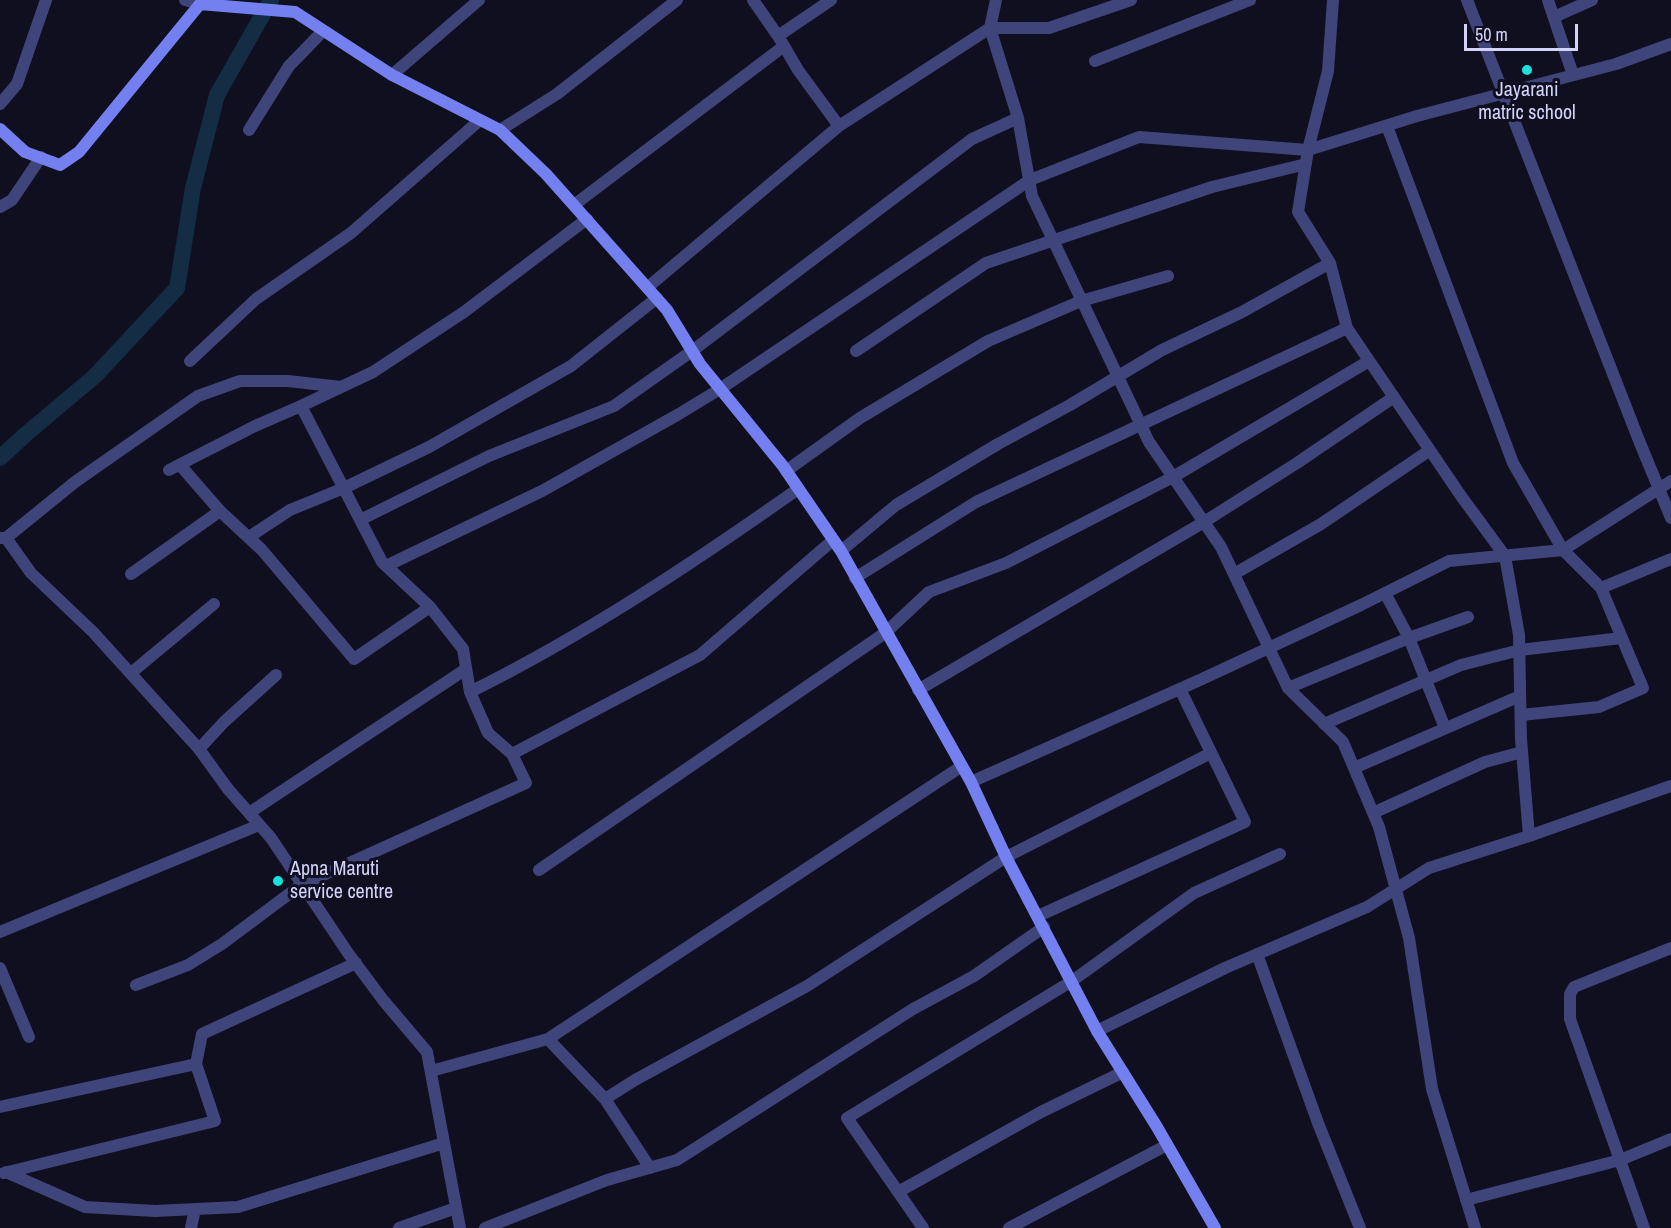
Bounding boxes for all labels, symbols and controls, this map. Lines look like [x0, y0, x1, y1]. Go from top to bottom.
scale bar [1467, 12, 1581, 50]
text: 50 m [1475, 22, 1508, 47]
marker: Jayarani matric school [1520, 63, 1534, 77]
place label: Jayarani matric school [1478, 79, 1576, 126]
place label: Apna Maruti service centre [290, 858, 393, 905]
marker: Apna Maruti service centre [271, 874, 285, 888]

